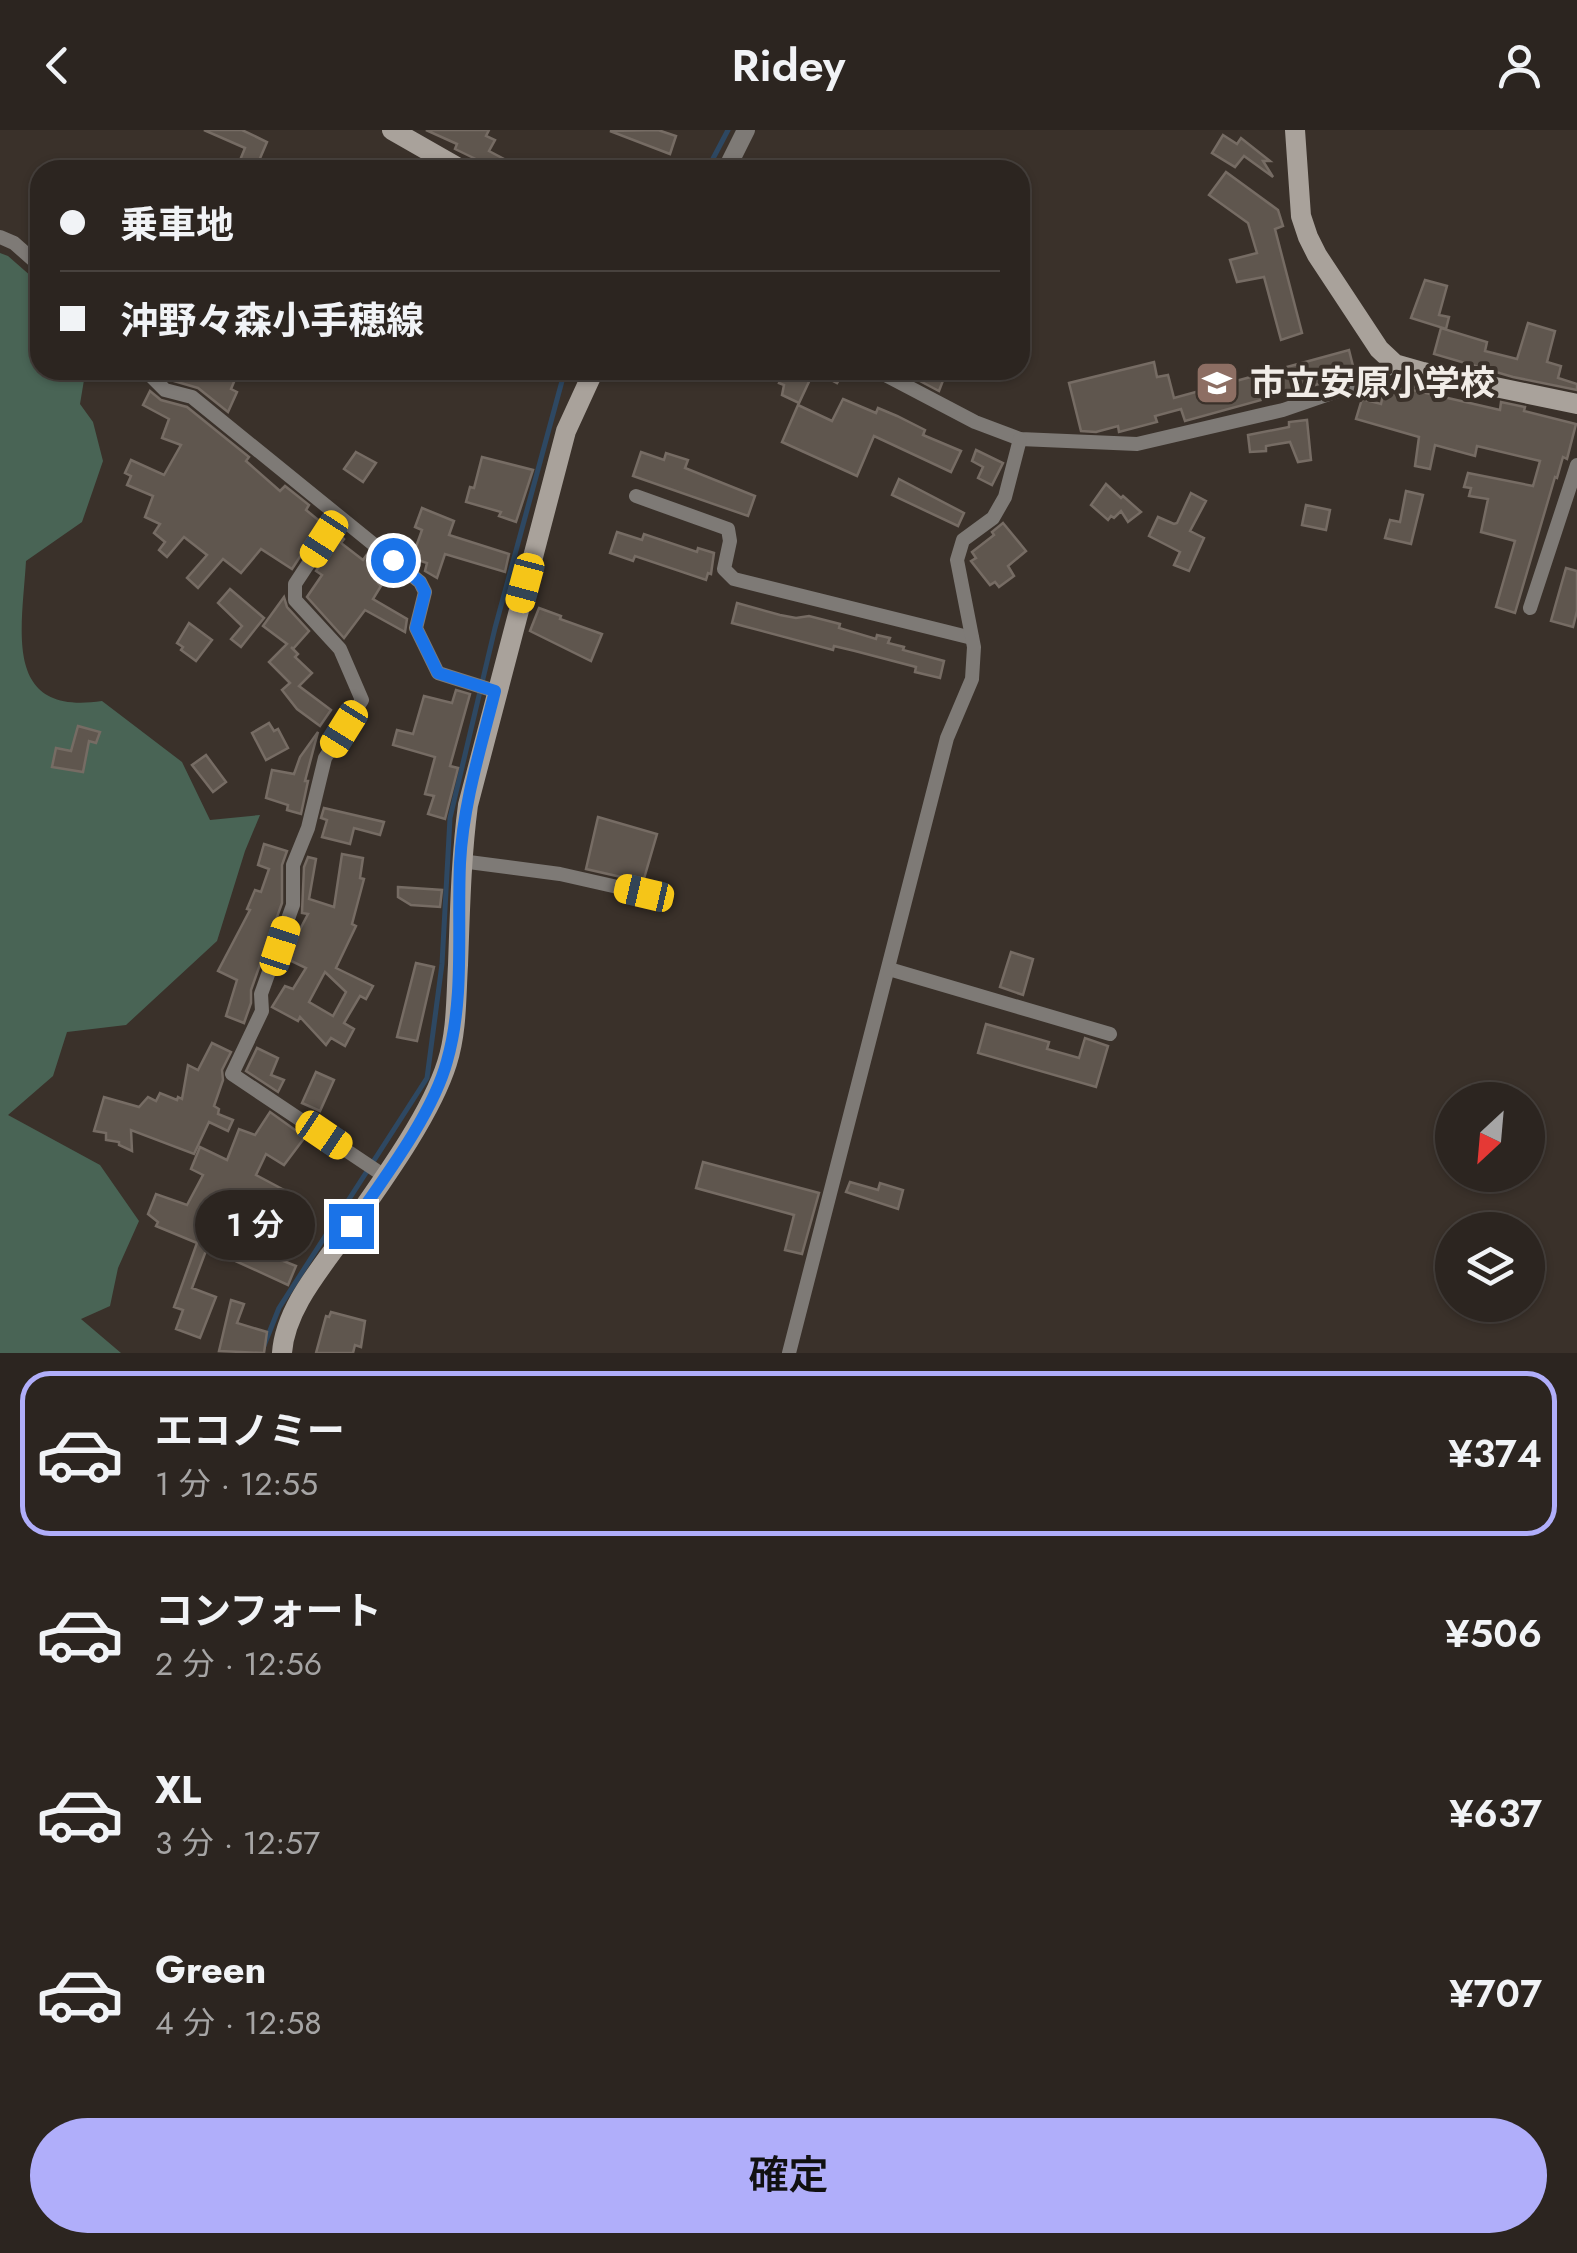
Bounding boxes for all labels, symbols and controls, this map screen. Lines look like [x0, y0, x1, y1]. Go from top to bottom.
text: Ridey [732, 33, 845, 98]
icon: back [30, 38, 85, 93]
icon: person [1492, 38, 1547, 93]
text: 乗車地 [120, 197, 234, 252]
text: 沖野々森小手穂線 [120, 293, 424, 348]
place label: 市立安原小学校 [1250, 358, 1495, 408]
school or university icon: 市立安原小学校 [1194, 360, 1240, 406]
car [295, 506, 353, 572]
route start [371, 538, 416, 583]
car [503, 550, 547, 616]
car [315, 696, 373, 762]
car [611, 872, 677, 914]
car [256, 913, 304, 979]
north arrow [1435, 1082, 1545, 1192]
map controls [1435, 1082, 1545, 1322]
car [291, 1106, 357, 1164]
callout: 1 分 [196, 1191, 316, 1261]
text: 1 分 [226, 1202, 284, 1248]
route end [329, 1204, 374, 1249]
button: layers [1435, 1212, 1545, 1322]
text: エコノミー [155, 1403, 345, 1458]
icon: car [35, 1409, 125, 1499]
text: ¥374 [1448, 1426, 1542, 1481]
text: 1 分 · 12:55 [155, 1461, 318, 1507]
text: コンフォート [155, 1583, 382, 1638]
icon: car [35, 1589, 125, 1679]
text: ¥506 [1445, 1606, 1542, 1661]
text: 2 分 · 12:56 [155, 1641, 322, 1687]
text: XL [155, 1762, 201, 1817]
icon: car [35, 1769, 125, 1859]
text: ¥637 [1449, 1786, 1542, 1841]
text: 3 分 · 12:57 [155, 1820, 320, 1866]
text: Green [155, 1942, 266, 1997]
icon: car [35, 1949, 125, 2039]
text: ¥707 [1449, 1966, 1542, 2021]
text: 4 分 · 12:58 [155, 2000, 322, 2046]
button: 確定 [30, 2118, 1547, 2233]

